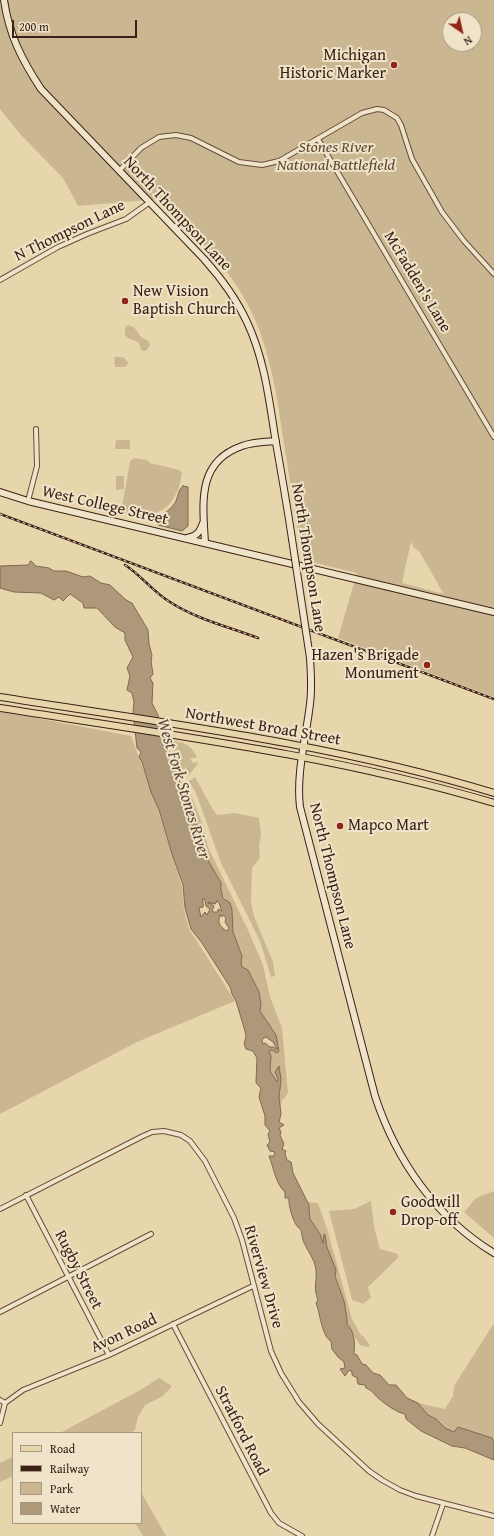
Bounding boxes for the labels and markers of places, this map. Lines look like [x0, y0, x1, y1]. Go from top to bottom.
place label: Michigan Historic Marker [280, 46, 386, 84]
marker: Michigan Historic Marker [389, 60, 399, 70]
place label: New Vision Baptish Church [133, 282, 236, 320]
marker: New Vision Baptish Church [120, 296, 130, 306]
place label: Hazen's Brigade Monument [312, 646, 419, 684]
marker: Hazen's Brigade Monument [422, 660, 432, 670]
place label: Mapco Mart [348, 816, 429, 836]
marker: Mapco Mart [335, 821, 345, 831]
place label: Goodwill Drop-off [401, 1193, 460, 1231]
marker: Goodwill Drop-off [388, 1207, 398, 1217]

